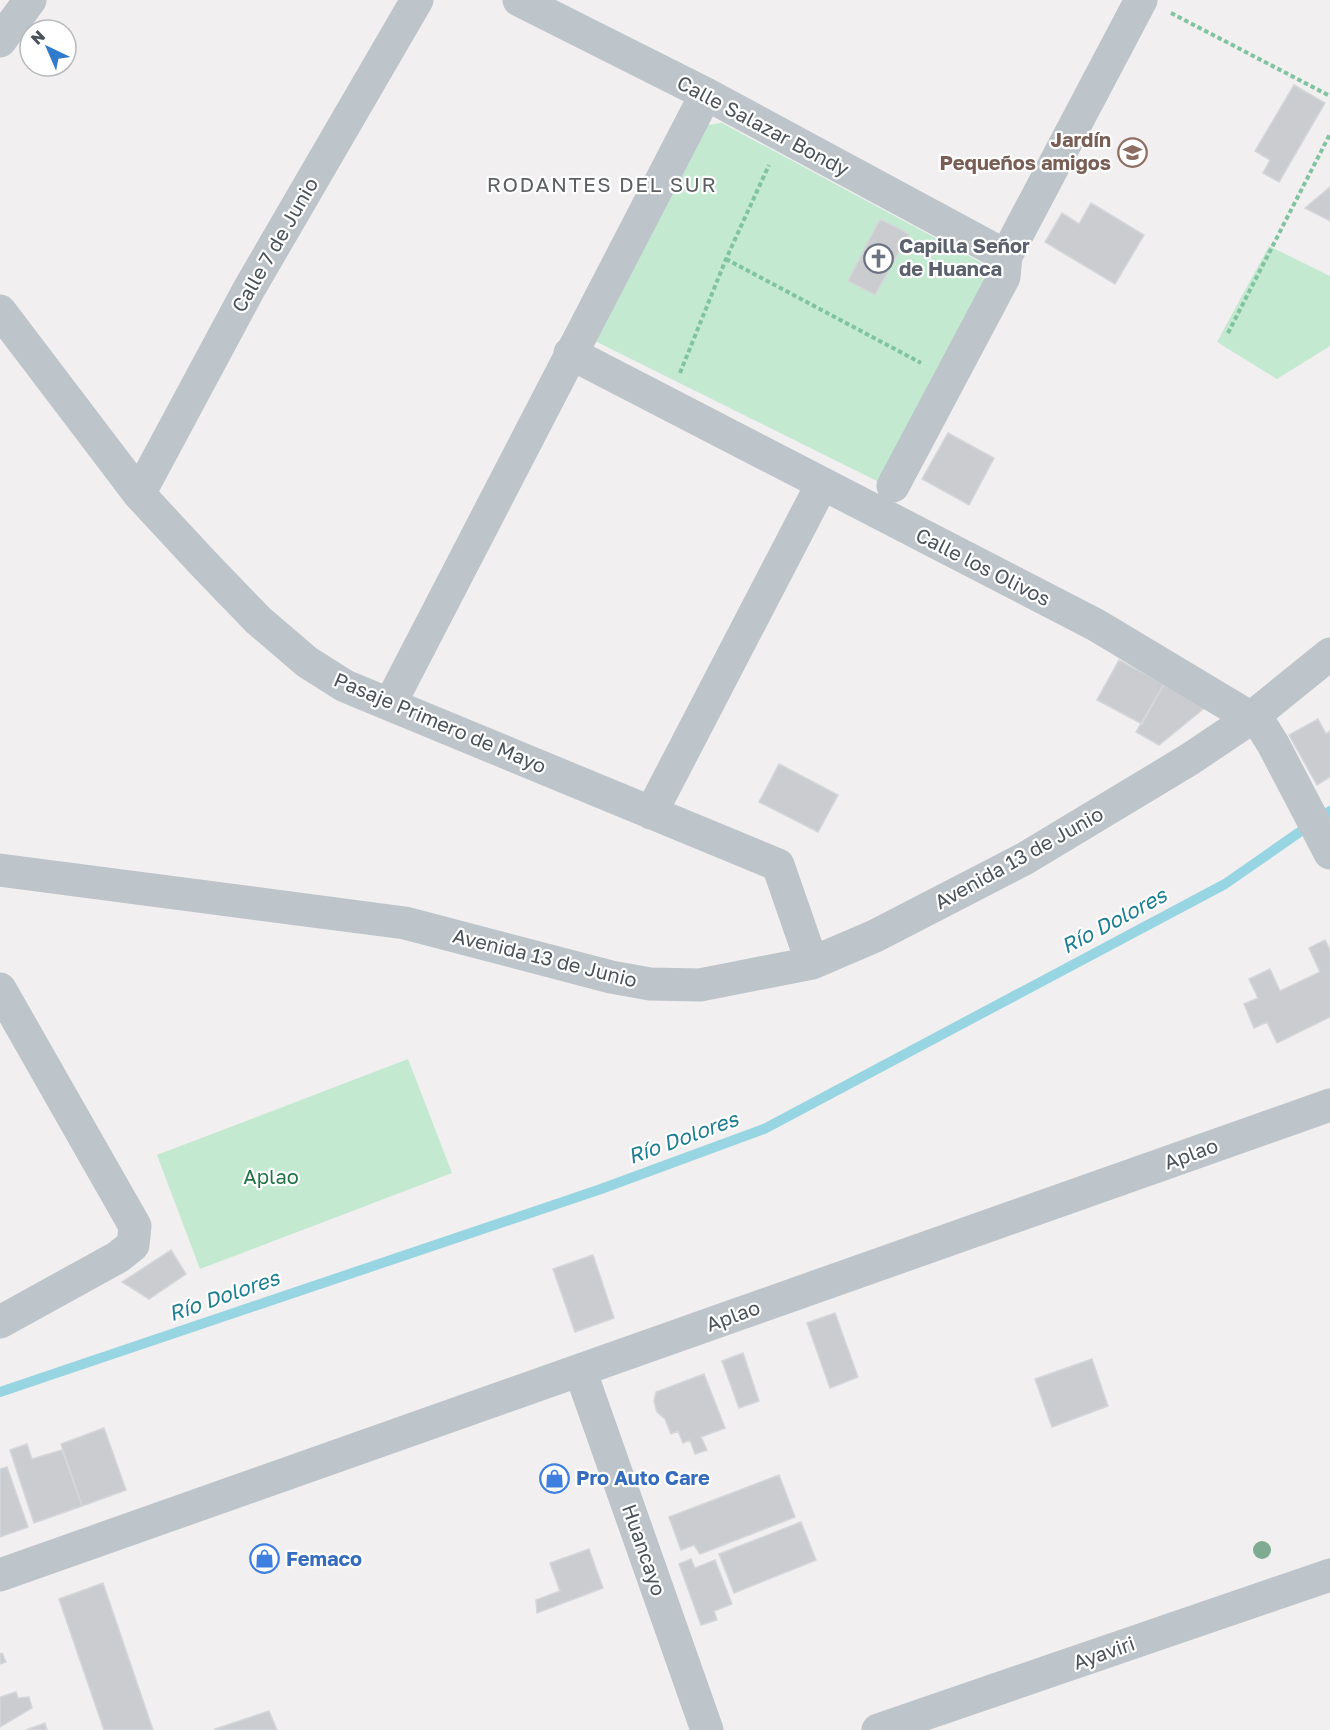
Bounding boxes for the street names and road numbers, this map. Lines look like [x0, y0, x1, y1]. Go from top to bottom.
street label: Calle Salazar Bondy [673, 70, 854, 181]
street label: Calle 7 de Junio [226, 173, 322, 316]
street label: Calle los Olivos [912, 522, 1055, 610]
street label: Pasaje Primero de Mayo [331, 666, 550, 778]
street label: Avenida 13 de Junio [930, 801, 1107, 913]
street label: Avenida 13 de Junio [451, 923, 640, 992]
street label: Aplao [1161, 1132, 1221, 1174]
street label: Aplao [703, 1294, 763, 1336]
street label: Huancayo [618, 1501, 672, 1599]
street label: Ayaviri [1070, 1630, 1138, 1674]

